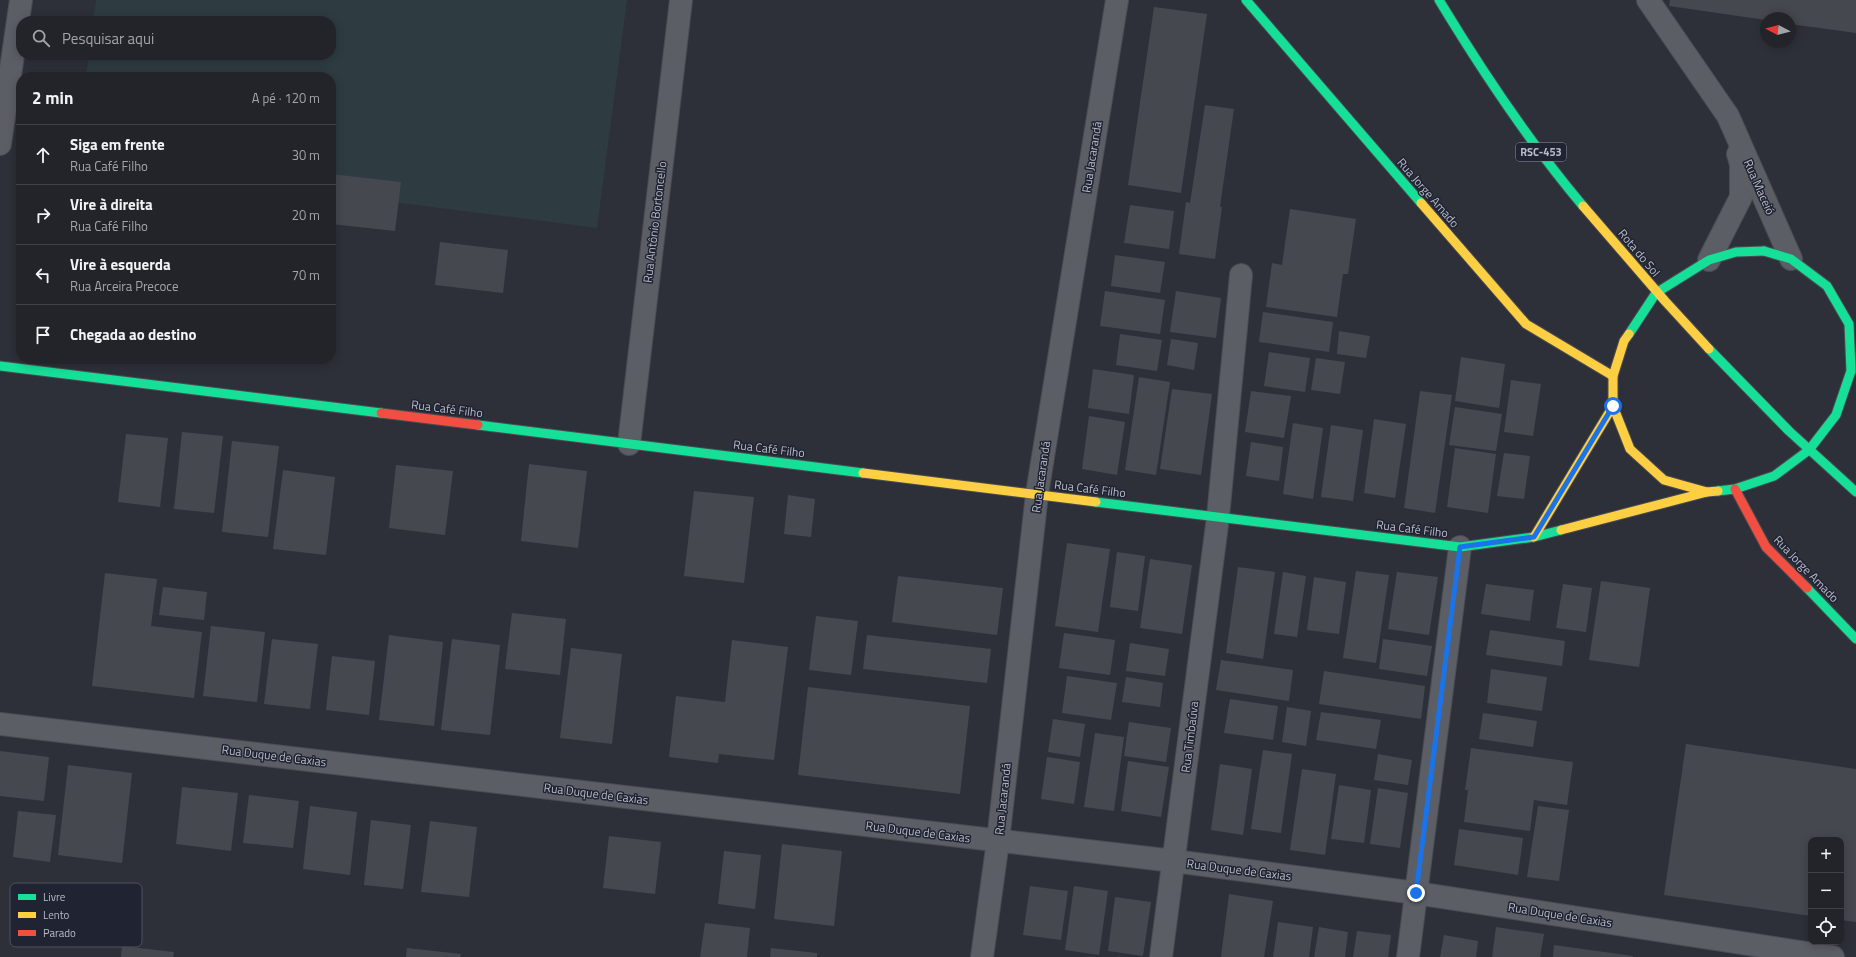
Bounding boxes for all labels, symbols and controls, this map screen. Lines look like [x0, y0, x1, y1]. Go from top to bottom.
north arrow [1760, 12, 1796, 48]
search box [16, 16, 336, 60]
icon: search [30, 27, 52, 49]
text: Pesquisar aqui [62, 27, 154, 50]
text: 2 min [32, 85, 73, 111]
text: A pé · 120 m [252, 88, 320, 108]
street label: Rua Jacarandá [1076, 120, 1107, 194]
text: Siga em frente [70, 133, 165, 156]
road number: RSC-453 [1516, 143, 1566, 161]
icon: ahead [32, 144, 54, 166]
text: 30 m [292, 145, 320, 165]
street label: Rua Jorge Amado [1393, 154, 1464, 232]
text: Rua Café Filho [70, 156, 148, 176]
street label: Rua Maceió [1739, 156, 1780, 217]
street label: Rua Antônio Bortoncello [638, 160, 671, 284]
text: Vire à direita [70, 193, 153, 216]
icon: right [32, 204, 54, 226]
text: 20 m [292, 205, 320, 225]
text: Rua Café Filho [70, 216, 148, 236]
street label: Rota do Sol [1614, 225, 1665, 281]
text: Vire à esquerda [70, 253, 171, 276]
icon: left [32, 264, 54, 286]
text: 70 m [292, 265, 320, 285]
text: Rua Arceira Precoce [70, 276, 179, 296]
text: Chegada ao destino [70, 323, 196, 346]
icon: arrive [32, 324, 54, 346]
street label: Rua Café Filho [410, 395, 484, 422]
route start [1604, 397, 1622, 415]
street label: Rua Café Filho [732, 435, 806, 462]
street label: Rua Jacarandá [1026, 440, 1055, 514]
street label: Rua Café Filho [1053, 475, 1127, 502]
street label: Rua Café Filho [1375, 515, 1449, 542]
street label: Rua Jorge Amado [1769, 531, 1843, 607]
street label: Rua Timbaúva [1176, 700, 1203, 774]
street label: Rua Duque de Caxias [221, 740, 328, 771]
street label: Rua Jacarandá [989, 762, 1016, 836]
street label: Rua Duque de Caxias [543, 778, 650, 809]
street label: Rua Duque de Caxias [865, 816, 972, 847]
map controls [1808, 837, 1844, 945]
button: + [1808, 837, 1844, 873]
street label: Rua Duque de Caxias [1186, 854, 1293, 885]
button: − [1808, 873, 1844, 909]
legend [10, 883, 142, 947]
route end [1407, 884, 1425, 902]
text: Livre [43, 889, 66, 905]
street label: Rua Duque de Caxias [1507, 897, 1614, 932]
text: Lento [43, 907, 70, 923]
button: locate [1808, 909, 1844, 945]
text: Parado [43, 925, 76, 941]

